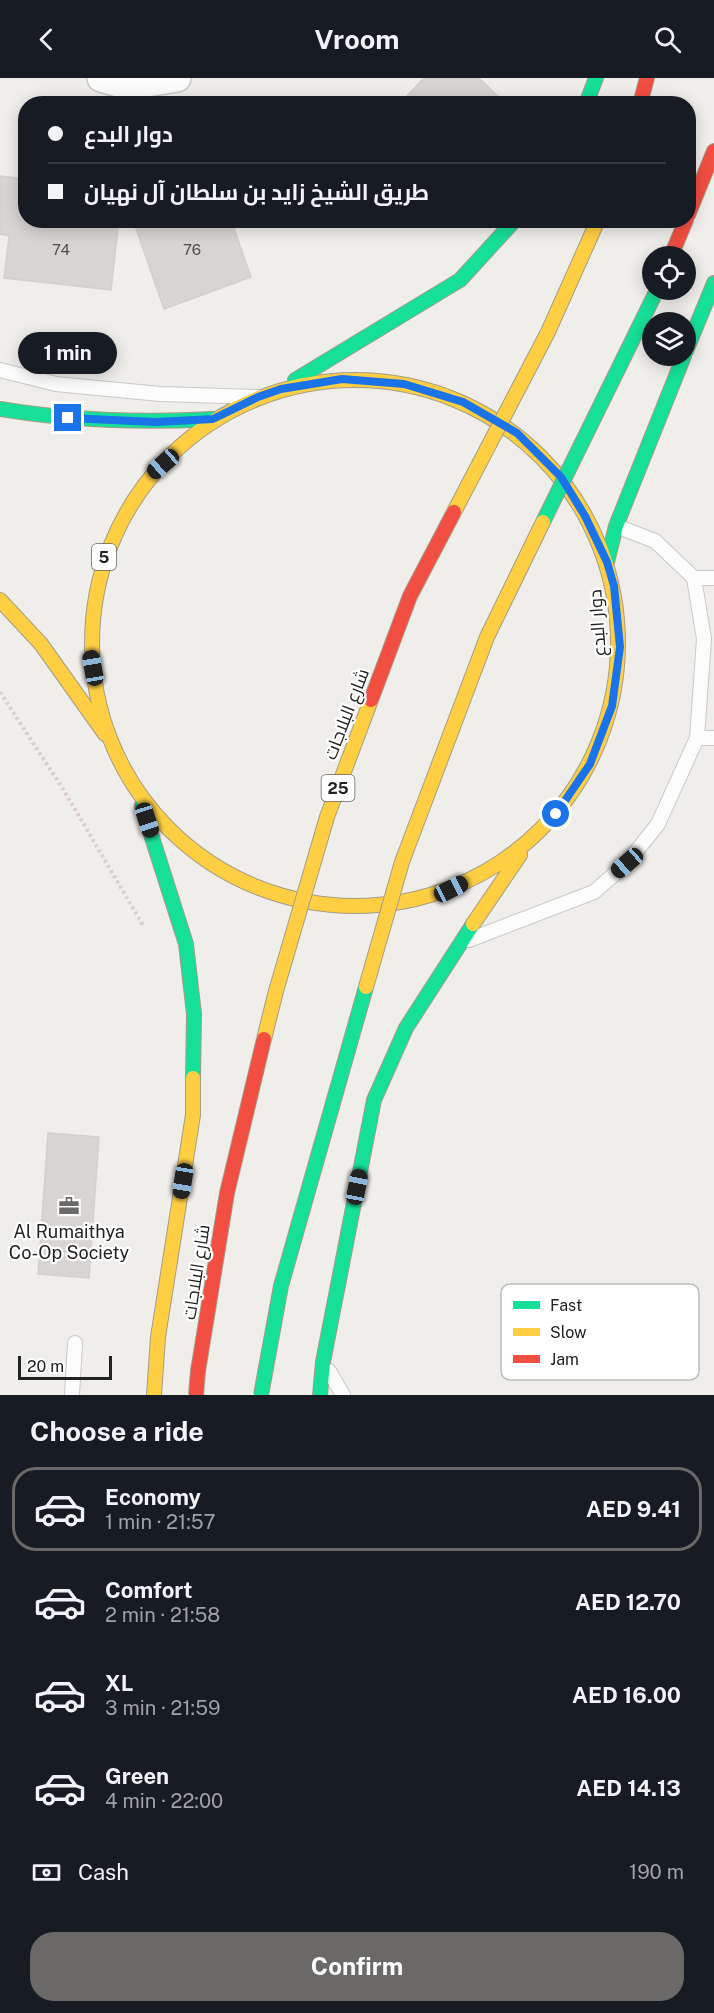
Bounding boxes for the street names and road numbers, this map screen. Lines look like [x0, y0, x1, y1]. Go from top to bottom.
road number: 5 [92, 544, 116, 570]
street label: دوار البدع [584, 589, 612, 657]
street label: شارع البلاجات [319, 665, 375, 763]
road number: 25 [322, 775, 354, 801]
street label: شارع البلاجات [178, 1223, 216, 1321]

